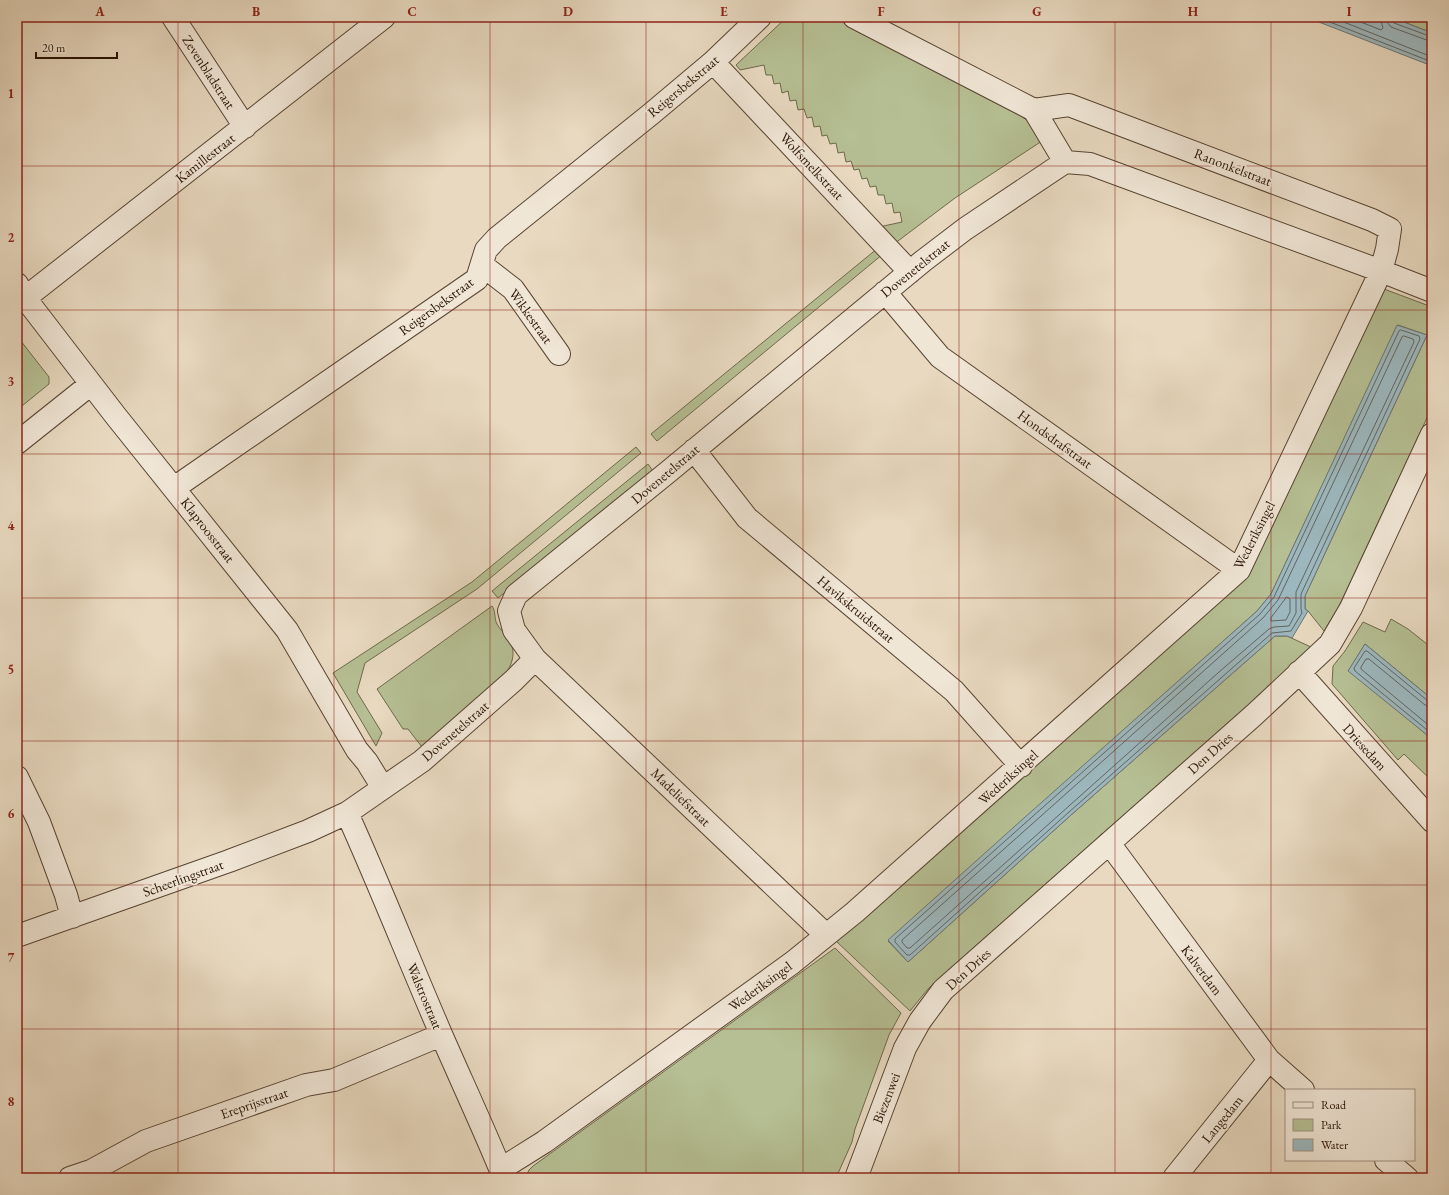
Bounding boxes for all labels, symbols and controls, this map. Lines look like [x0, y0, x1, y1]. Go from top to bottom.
text: A [94, 3, 105, 20]
text: B [252, 3, 260, 20]
text: C [407, 3, 417, 20]
text: D [563, 3, 573, 20]
text: E [720, 3, 728, 20]
text: F [877, 3, 885, 20]
text: G [1032, 3, 1042, 20]
text: H [1188, 3, 1199, 20]
text: I [1347, 3, 1352, 20]
street label: Zevenbladstraat [178, 32, 240, 113]
scale bar [36, 34, 117, 60]
text: 20 m [42, 40, 66, 56]
street label: Reigersbekstraat [643, 50, 723, 121]
text: 1 [8, 85, 15, 102]
street label: Wolfsmelkstraat [776, 128, 848, 204]
street label: Kamillestraat [172, 129, 239, 187]
street label: Ranonkelstraat [1192, 144, 1275, 190]
text: 2 [8, 229, 15, 246]
street label: Dovenetelstraat [877, 234, 954, 301]
street label: Reigersbekstraat [395, 273, 477, 339]
street label: Wikkestraat [505, 285, 557, 348]
text: 3 [8, 373, 15, 390]
street label: Hondsdrafstraat [1014, 406, 1096, 473]
street label: Dovenetelstraat [627, 440, 703, 508]
street label: Klaproosstraat [177, 494, 239, 567]
street label: Wederiksingel [1229, 497, 1279, 572]
text: 4 [8, 517, 15, 534]
street label: Havikskruidstraat [814, 571, 899, 647]
text: 5 [8, 661, 14, 678]
street label: Dovenetelstraat [417, 696, 493, 765]
street label: Driesedam [1339, 720, 1391, 774]
street label: Den Dries [1184, 728, 1237, 778]
street label: Wederiksingel [974, 745, 1042, 809]
street label: Madeliefstraat [647, 764, 715, 830]
text: 6 [8, 805, 15, 822]
street label: Scheerlingstraat [140, 855, 226, 901]
street label: Kalverdam [1177, 941, 1227, 999]
street label: Den Dries [942, 944, 995, 994]
text: 7 [8, 949, 15, 966]
street label: Wederiksingel [725, 957, 796, 1015]
street label: Walstrostraat [403, 960, 447, 1032]
street label: Biezenwei [868, 1070, 904, 1126]
street label: Ereprijsstraat [218, 1083, 291, 1123]
legend [1285, 1089, 1415, 1161]
street label: Langedam [1197, 1091, 1247, 1146]
text: 8 [8, 1093, 15, 1110]
text: Road [1321, 1097, 1347, 1113]
text: Park [1321, 1117, 1342, 1133]
text: Water [1321, 1137, 1348, 1153]

